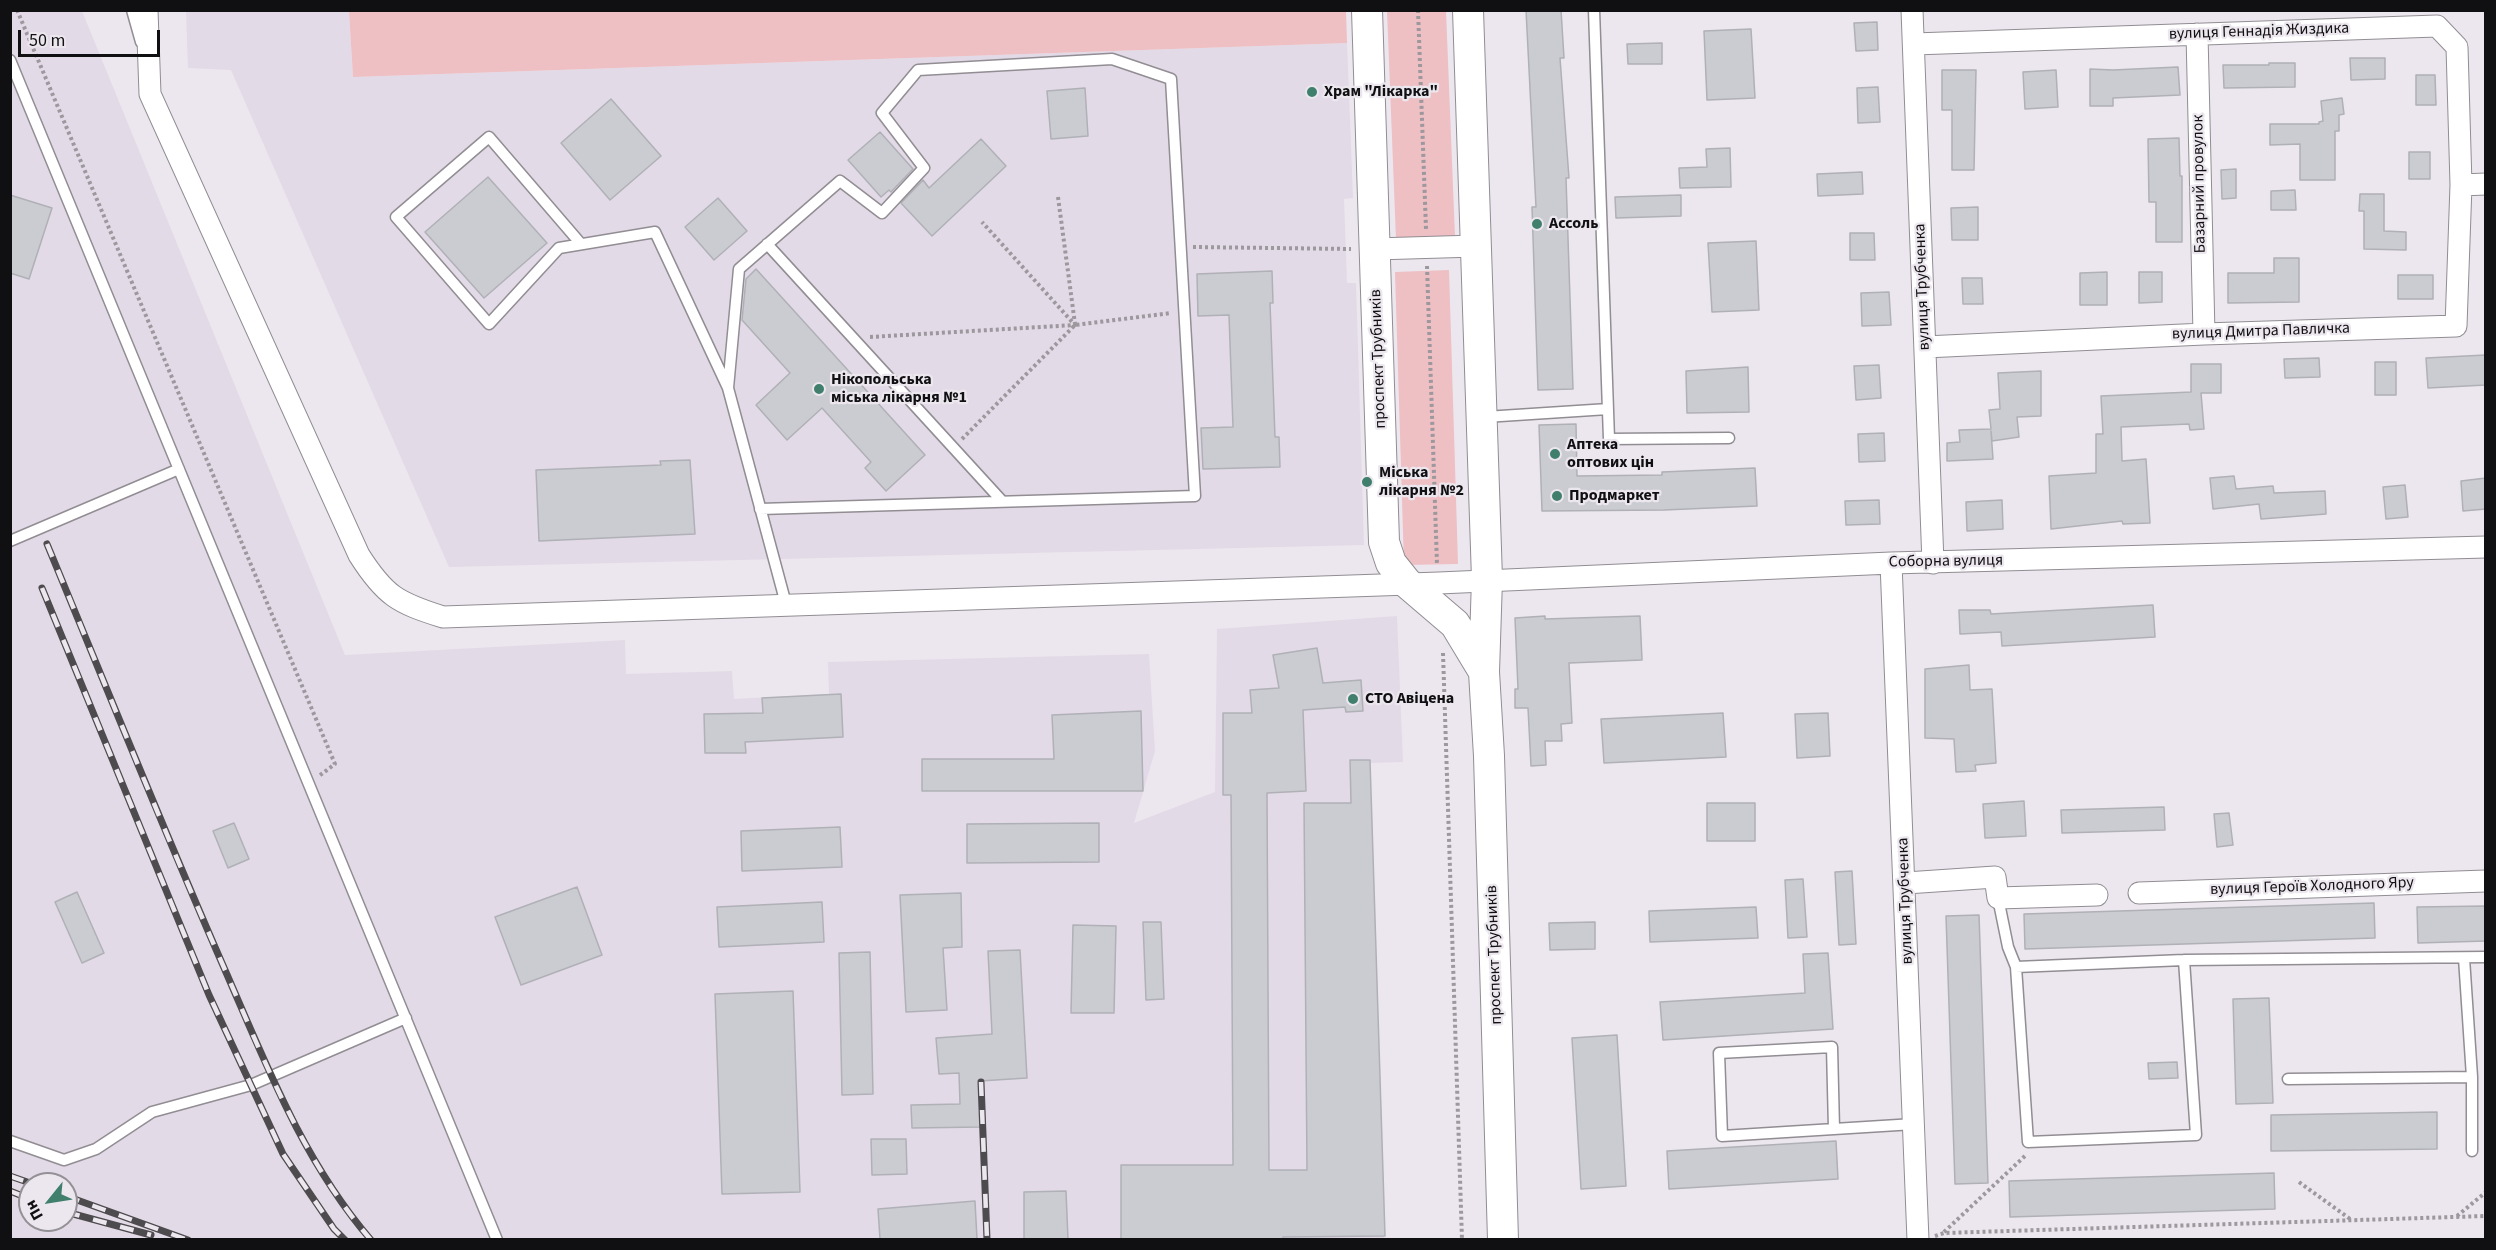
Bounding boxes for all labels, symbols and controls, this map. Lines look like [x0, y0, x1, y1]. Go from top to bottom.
scale bar [21, 18, 164, 56]
street label: вулиця Геннадія Жиздика [2168, 19, 2350, 45]
text: 50 m [29, 28, 65, 53]
place label: Храм "Лікарка" [1324, 82, 1438, 102]
marker: Храм "Лікарка" [1305, 85, 1319, 99]
street label: Базарний провулок [2189, 114, 2211, 254]
place label: Ассоль [1549, 214, 1599, 234]
marker: Ассоль [1530, 217, 1544, 231]
street label: вулиця Трубченка [1911, 223, 1935, 351]
street label: проспект Трубників [1367, 289, 1391, 429]
street label: вулиця Дмитра Павличка [2172, 319, 2350, 345]
place label: Нікопольська міська лікарня №1 [831, 370, 967, 408]
marker: Нікопольська міська лікарня №1 [812, 382, 826, 396]
place label: Аптека оптових цін [1567, 435, 1654, 473]
marker: Аптека оптових цін [1548, 447, 1562, 461]
place label: Міська лікарня №2 [1379, 463, 1464, 501]
marker: Міська лікарня №2 [1360, 475, 1374, 489]
place label: Продмаркет [1569, 486, 1660, 506]
marker: Продмаркет [1550, 489, 1564, 503]
street label: Соборна вулиця [1889, 551, 2003, 573]
place label: СТО Авіцена [1365, 689, 1454, 709]
marker: СТО Авіцена [1346, 692, 1360, 706]
street label: вулиця Трубченка [1894, 837, 1918, 965]
street label: вулиця Героїв Холодного Яру [2210, 874, 2414, 900]
street label: проспект Трубників [1483, 885, 1507, 1025]
north arrow [18, 1172, 78, 1232]
text: Пн [20, 1196, 49, 1224]

